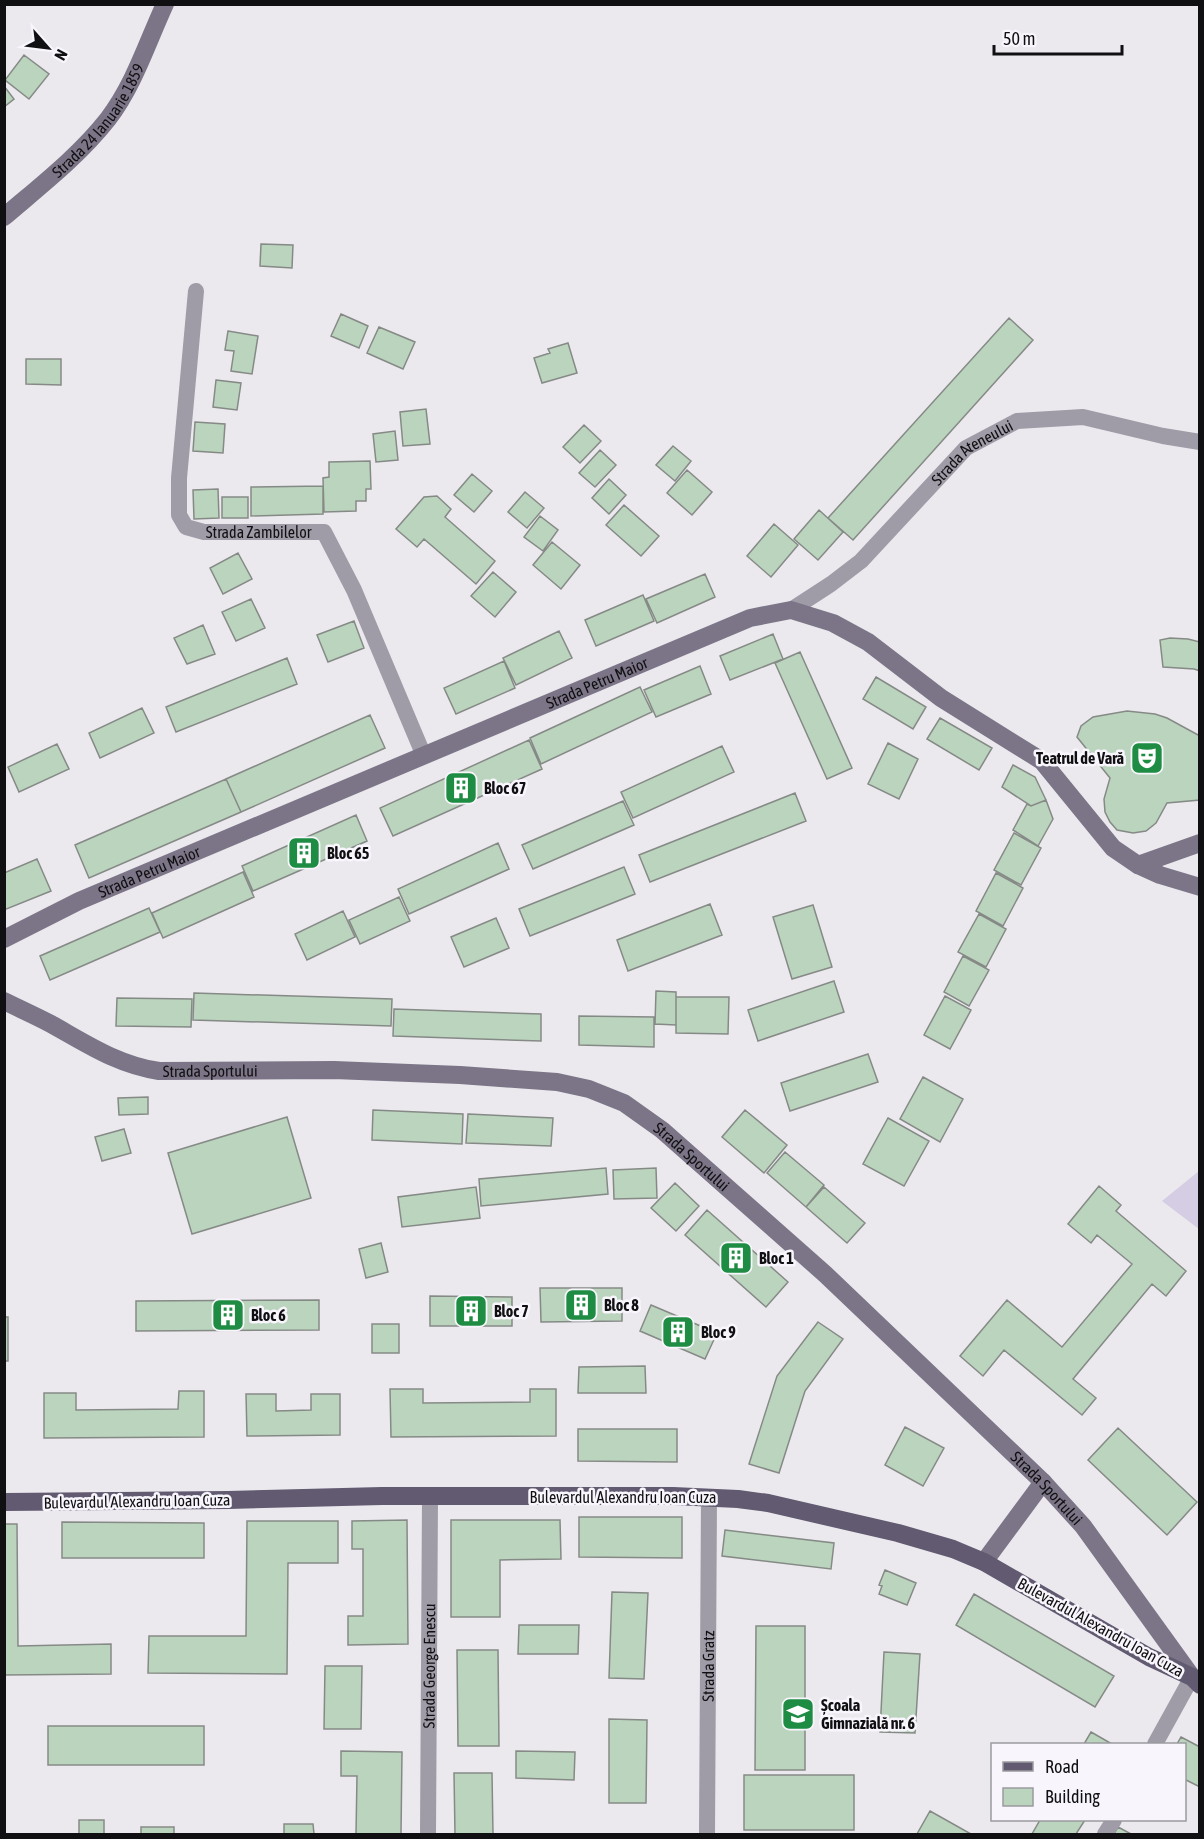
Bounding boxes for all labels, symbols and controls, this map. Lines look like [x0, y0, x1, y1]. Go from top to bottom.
north arrow [18, 18, 78, 78]
scale bar [994, 18, 1122, 56]
text: 50 m [1003, 28, 1035, 49]
text: N [51, 47, 71, 63]
street label: Strada 24 Ianuarie 1859 [48, 61, 147, 181]
street label: Strada Ateneului [927, 416, 1016, 489]
street label: Strada Zambilelor [206, 523, 312, 541]
street label: Strada Petru Maior [543, 653, 651, 712]
theatre icon: Teatrul de Vară [1129, 740, 1165, 776]
place label: Teatrul de Vară [1036, 749, 1124, 767]
building icon: Bloc 67 [443, 770, 479, 806]
place label: Bloc 67 [484, 779, 526, 797]
building icon: Bloc 65 [286, 835, 322, 871]
street label: Strada Petru Maior [95, 842, 203, 901]
place label: Bloc 65 [327, 844, 370, 862]
street label: Strada Sportului [163, 1061, 258, 1081]
street label: Strada Sportului [650, 1118, 733, 1194]
building icon: Bloc 1 [718, 1240, 754, 1276]
place label: Bloc 1 [759, 1249, 794, 1267]
building icon: Bloc 8 [563, 1287, 599, 1323]
building icon: Bloc 7 [453, 1293, 489, 1329]
place label: Bloc 8 [604, 1296, 639, 1314]
building icon: Bloc 6 [210, 1297, 246, 1333]
place label: Bloc 7 [494, 1302, 529, 1320]
place label: Bloc 6 [251, 1306, 286, 1324]
building icon: Bloc 9 [660, 1314, 696, 1350]
place label: Bloc 9 [701, 1323, 736, 1341]
street label: Strada Sportului [1007, 1447, 1086, 1528]
street label: Bulevardul Alexandru Ioan Cuza [530, 1488, 716, 1506]
street label: Bulevardul Alexandru Ioan Cuza [43, 1490, 231, 1512]
street label: Bulevardul Alexandru Ioan Cuza [1015, 1574, 1187, 1680]
street label: Strada George Enescu [420, 1603, 439, 1729]
street label: Strada Gratz [699, 1630, 717, 1702]
school or university icon: Școala Gimnazială nr. 6 [780, 1696, 816, 1732]
place label: Școala Gimnazială nr. 6 [821, 1696, 916, 1732]
legend [991, 1743, 1186, 1821]
text: Road [1045, 1756, 1079, 1777]
text: Building [1045, 1786, 1100, 1807]

